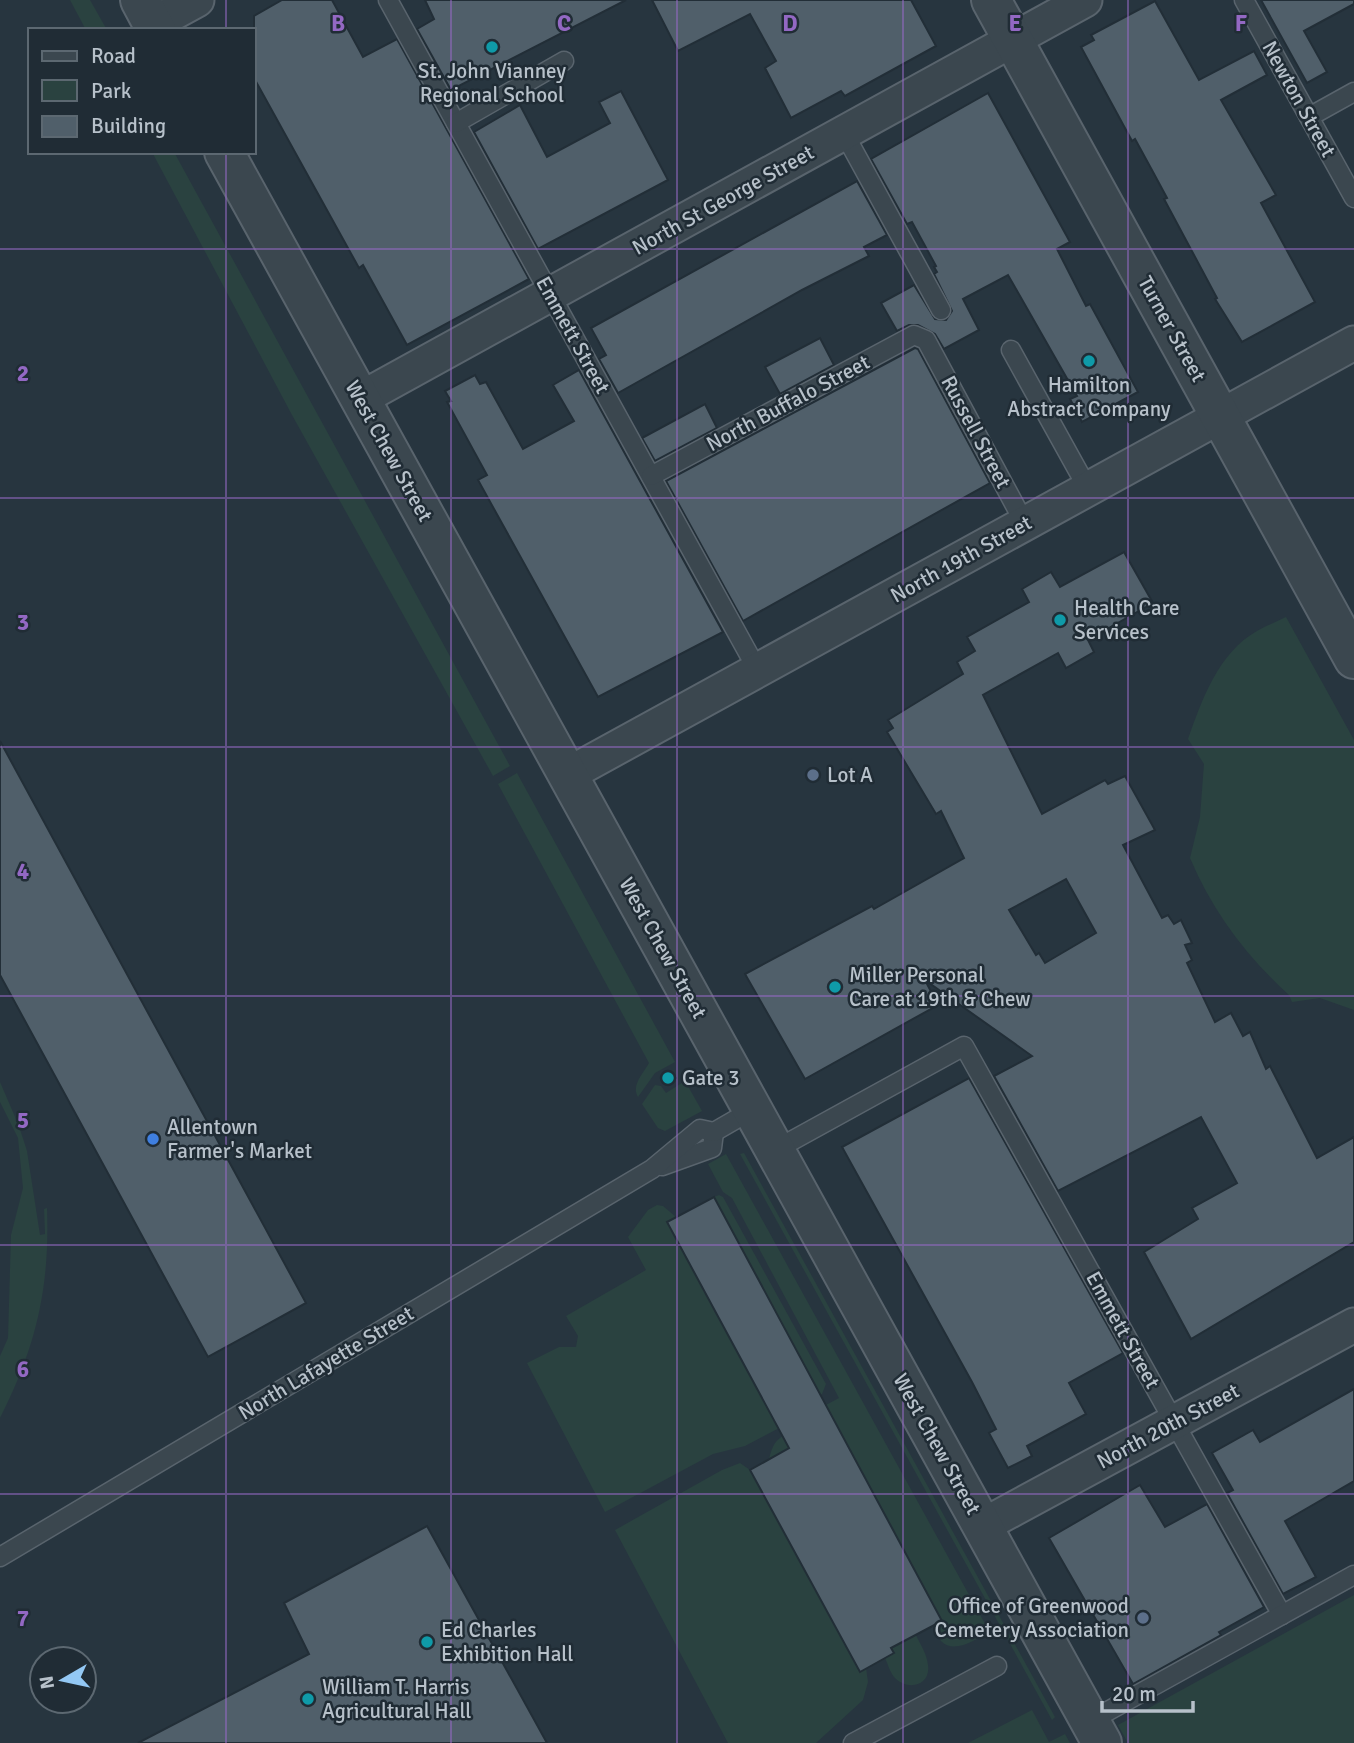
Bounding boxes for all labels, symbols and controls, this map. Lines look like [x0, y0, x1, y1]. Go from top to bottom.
text: B [331, 9, 345, 38]
text: C [557, 9, 571, 38]
text: D [782, 9, 798, 38]
text: E [1008, 9, 1022, 38]
text: F [1235, 9, 1247, 38]
legend [28, 28, 256, 154]
street label: Newton Street [1256, 36, 1342, 162]
marker: St. John Vianney Regional School [484, 39, 500, 55]
text: Road [91, 43, 136, 69]
place label: St. John Vianney Regional School [418, 58, 566, 108]
text: Park [91, 78, 132, 104]
text: Building [91, 113, 166, 139]
street label: North St George Street [628, 139, 818, 261]
street label: Emmett Street [530, 272, 616, 398]
street label: Turner Street [1132, 272, 1212, 386]
street label: North Buffalo Street [702, 349, 874, 457]
marker: Hamilton Abstract Company [1081, 353, 1097, 369]
text: 2 [17, 359, 29, 388]
street label: Russell Street [935, 371, 1017, 493]
place label: Hamilton Abstract Company [1007, 372, 1171, 422]
street label: West Chew Street [339, 376, 439, 526]
street label: North 19th Street [886, 509, 1036, 609]
place label: Health Care Services [1074, 595, 1180, 645]
text: 3 [17, 608, 29, 637]
marker: Health Care Services [1052, 612, 1068, 628]
place label: Lot A [827, 762, 873, 788]
marker: Lot A [805, 767, 821, 783]
text: 4 [17, 857, 29, 886]
street label: West Chew Street [613, 873, 713, 1023]
place label: Miller Personal Care at 19th & Chew [849, 962, 1030, 1012]
marker: Miller Personal Care at 19th & Chew [827, 979, 843, 995]
place label: Gate 3 [682, 1065, 740, 1091]
marker: Gate 3 [660, 1070, 676, 1086]
text: 5 [17, 1106, 29, 1135]
place label: Allentown Farmer's Market [167, 1114, 312, 1164]
marker: Allentown Farmer's Market [145, 1131, 161, 1147]
street label: Emmett Street [1080, 1267, 1166, 1393]
street label: North Lafayette Street [234, 1300, 418, 1426]
text: 6 [17, 1355, 29, 1384]
street label: West Chew Street [887, 1369, 987, 1519]
street label: North 20th Street [1092, 1378, 1244, 1474]
place label: Office of Greenwood Cemetery Association [934, 1593, 1129, 1643]
text: 7 [17, 1604, 29, 1633]
marker: Office of Greenwood Cemetery Association [1135, 1610, 1151, 1626]
place label: Ed Charles Exhibition Hall [441, 1617, 573, 1667]
marker: Ed Charles Exhibition Hall [419, 1634, 435, 1650]
north arrow [28, 1645, 98, 1715]
scale bar [1102, 1670, 1193, 1714]
text: N [34, 1674, 60, 1691]
place label: William T. Harris Agricultural Hall [322, 1674, 472, 1724]
text: 20 m [1112, 1681, 1156, 1707]
marker: William T. Harris Agricultural Hall [300, 1691, 316, 1707]

